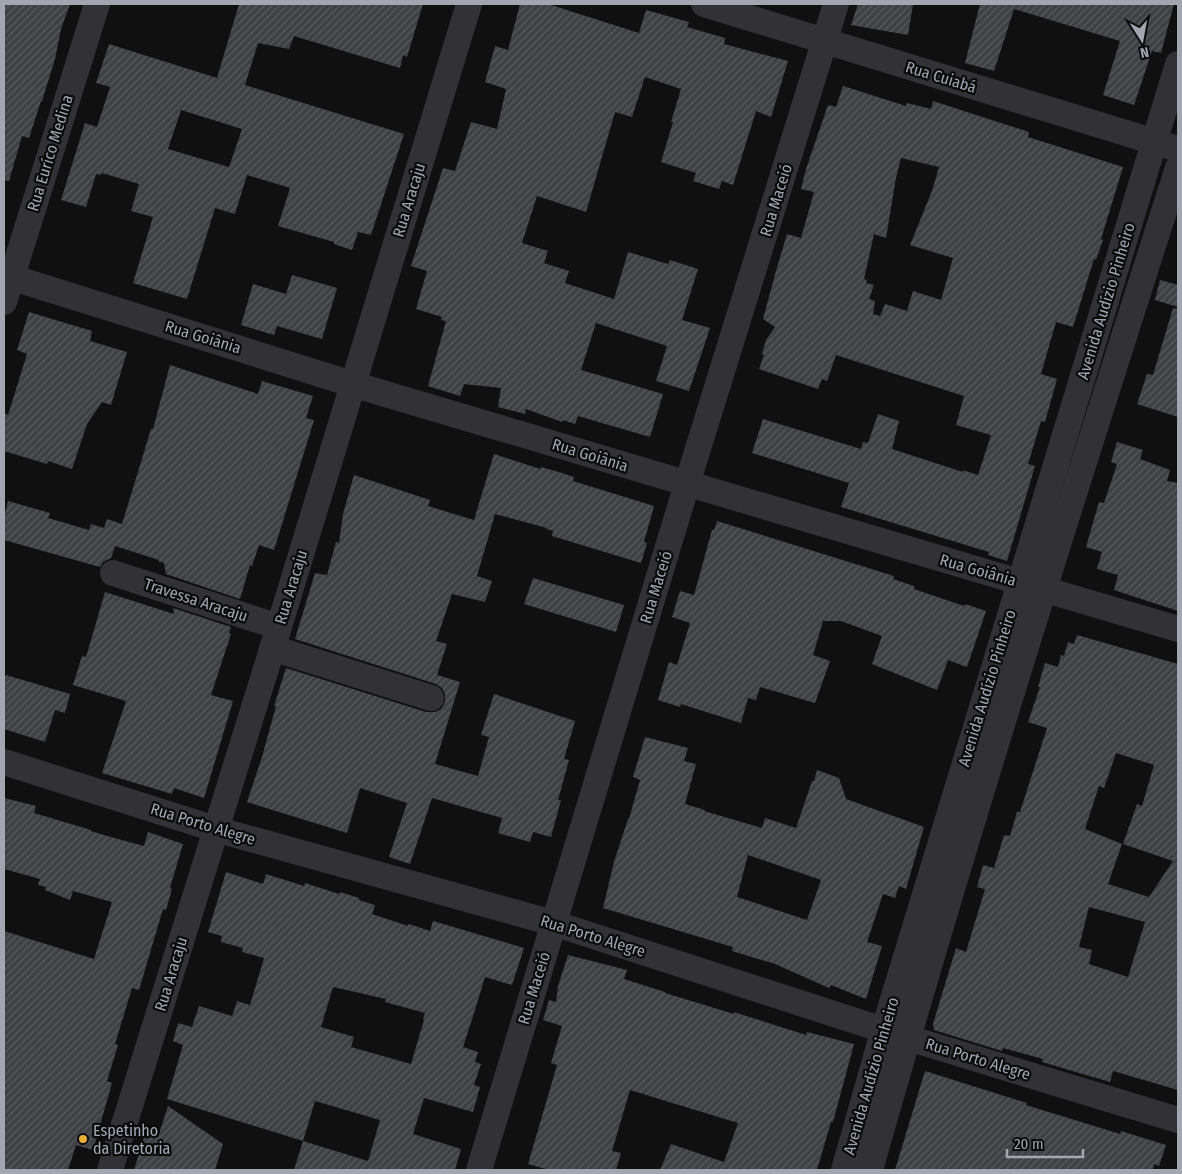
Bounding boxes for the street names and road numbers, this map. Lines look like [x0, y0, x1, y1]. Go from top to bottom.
street label: Rua Cuiabá [903, 57, 979, 97]
street label: Rua Euríco Medina [23, 92, 77, 214]
street label: Rua Aracaju [389, 160, 429, 240]
street label: Rua Maceió [756, 161, 796, 239]
street label: Avenida Audízio Pinheiro [1073, 220, 1139, 382]
street label: Rua Goiânia [163, 316, 243, 358]
street label: Rua Goiânia [550, 434, 630, 476]
street label: Rua Aracaju [271, 547, 311, 627]
street label: Rua Maceió [636, 548, 676, 626]
street label: Rua Goiânia [938, 550, 1018, 590]
street label: Travessa Aracaju [142, 574, 250, 626]
street label: Avenida Audízio Pinheiro [954, 607, 1020, 769]
street label: Rua Porto Alegre [148, 799, 258, 849]
street label: Rua Porto Alegre [538, 911, 648, 961]
street label: Rua Aracaju [151, 934, 191, 1014]
street label: Rua Maceió [514, 949, 554, 1027]
street label: Avenida Audízio Pinheiro [839, 995, 903, 1157]
street label: Rua Porto Alegre [923, 1034, 1033, 1084]

